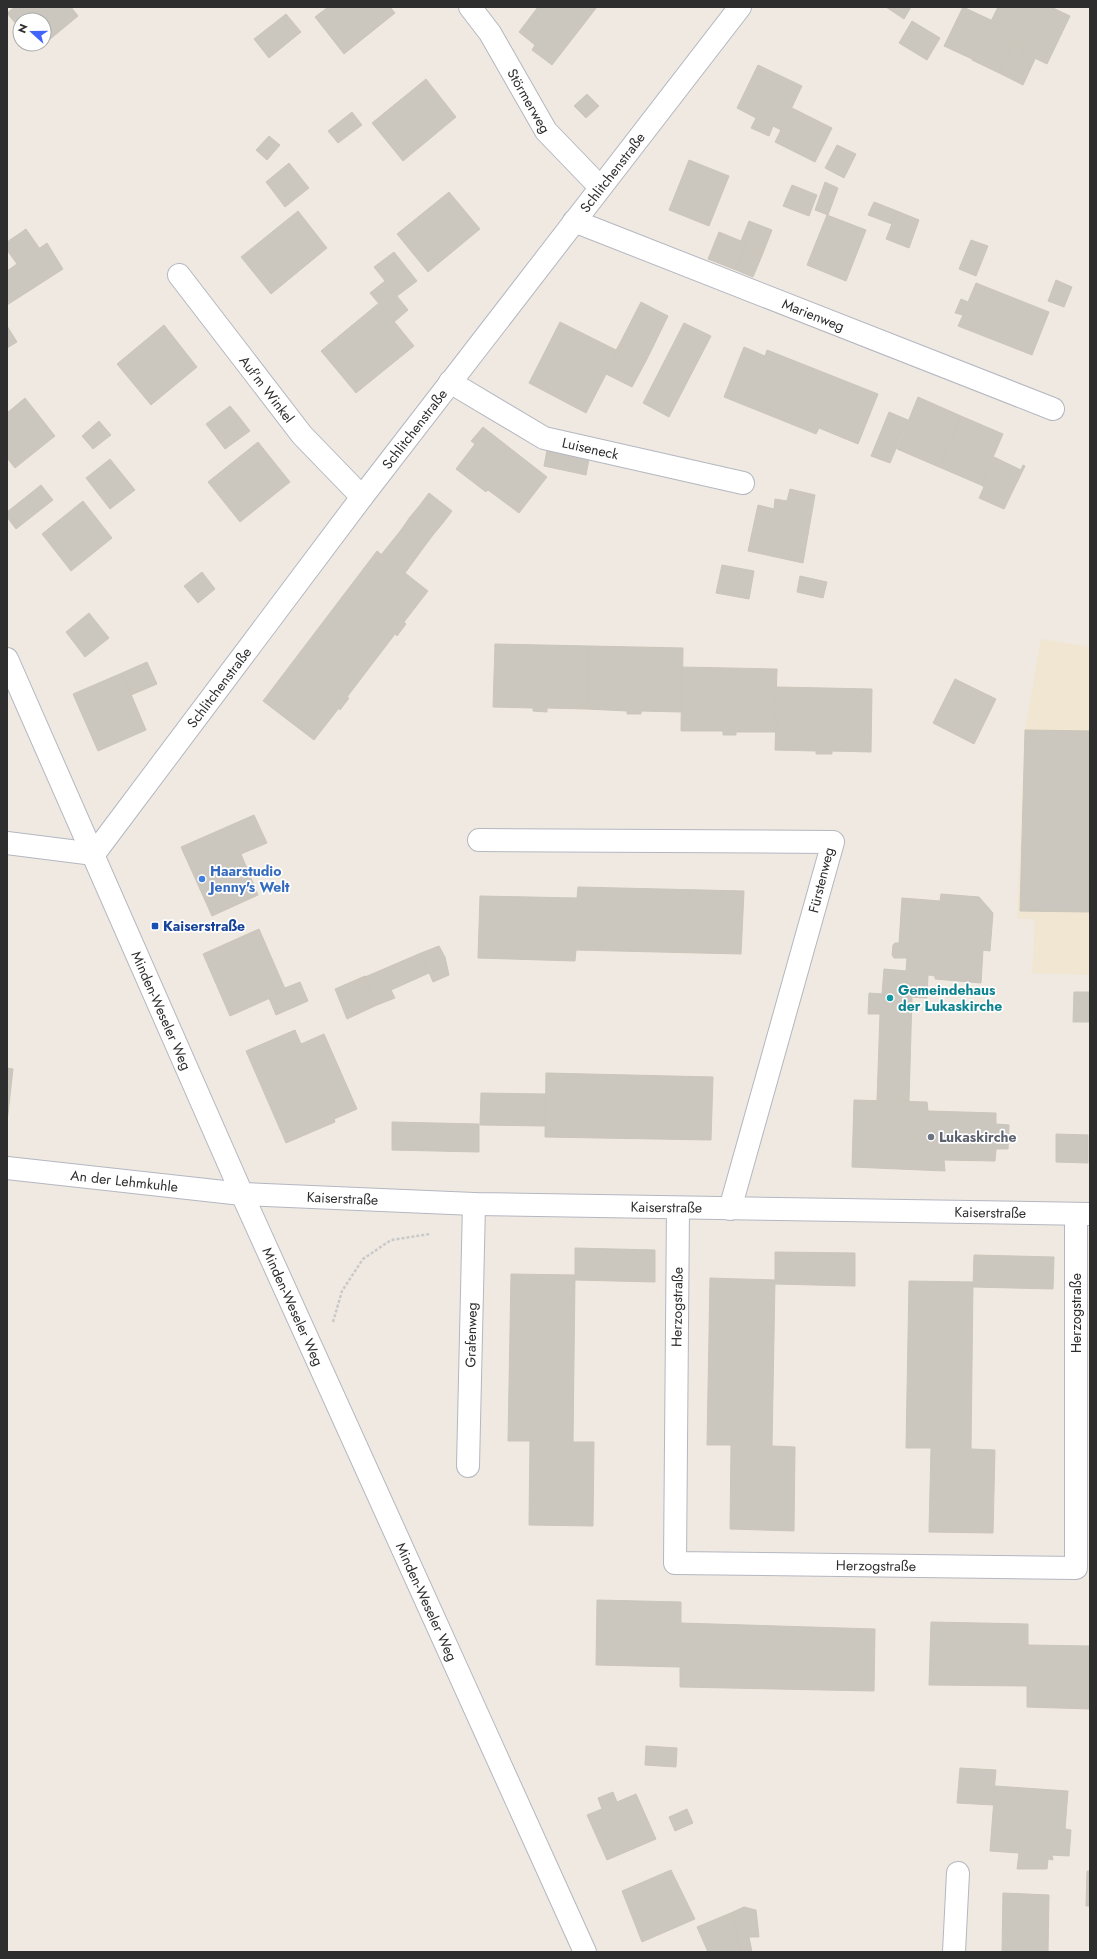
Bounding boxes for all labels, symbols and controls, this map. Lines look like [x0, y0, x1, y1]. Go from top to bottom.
north arrow [12, 12, 52, 52]
text: N [14, 21, 32, 35]
street label: Störmerweg [502, 65, 555, 137]
street label: Schlitchenstraße [575, 128, 650, 217]
street label: Marienweg [779, 294, 847, 336]
street label: Auf'm Winkel [234, 351, 299, 427]
street label: Schlitchenstraße [377, 385, 452, 473]
street label: Luiseneck [560, 432, 621, 465]
street label: Schlitchenstraße [182, 643, 256, 732]
street label: Fürstenweg [803, 845, 839, 915]
place label: Haarstudio Jenny's Welt [207, 861, 290, 897]
marker: Haarstudio Jenny's Welt [197, 874, 207, 884]
place label: Kaiserstraße [163, 916, 245, 936]
marker: Kaiserstraße [150, 921, 160, 931]
street label: Minden-Weseler Weg [127, 948, 196, 1073]
place label: Gemeindehaus der Lukaskirche [898, 980, 1002, 1016]
marker: Gemeindehaus der Lukaskirche [885, 993, 895, 1003]
place label: Lukaskirche [939, 1127, 1017, 1147]
marker: Lukaskirche [926, 1132, 936, 1142]
street label: An der Lehmkuhle [69, 1165, 179, 1197]
street label: Kaiserstraße [306, 1187, 379, 1210]
street label: Kaiserstraße [630, 1197, 702, 1218]
street label: Kaiserstraße [954, 1202, 1026, 1223]
street label: Minden-Weseler Weg [257, 1244, 329, 1369]
street label: Herzogstraße [666, 1267, 688, 1347]
street label: Herzogstraße [1066, 1273, 1086, 1353]
street label: Grafenweg [460, 1302, 482, 1368]
street label: Minden-Weseler Weg [391, 1539, 462, 1664]
street label: Herzogstraße [836, 1555, 916, 1576]

